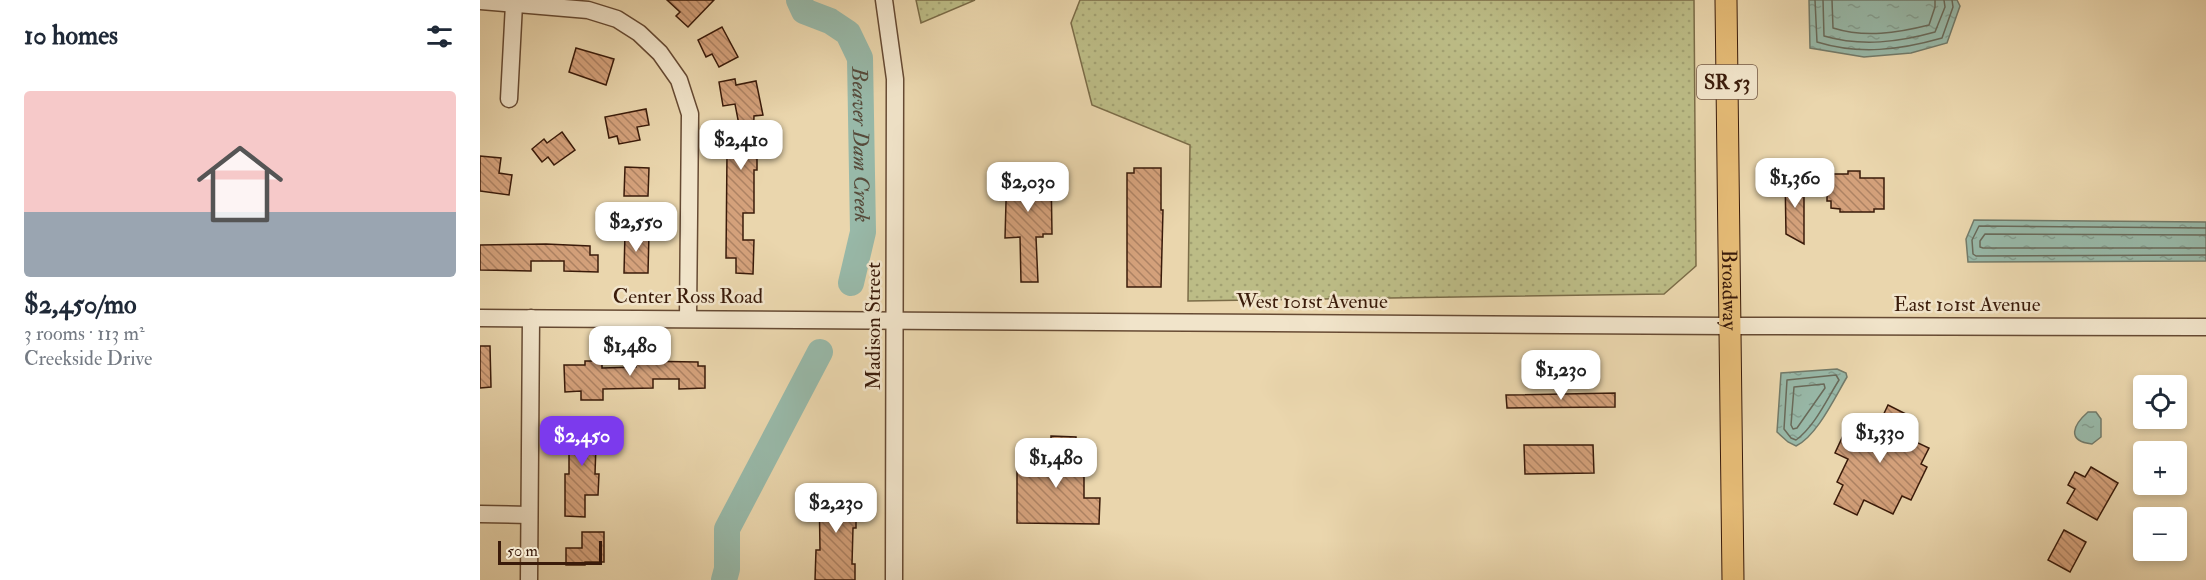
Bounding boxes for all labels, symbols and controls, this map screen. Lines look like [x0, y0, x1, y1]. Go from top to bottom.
text: 10 homes [24, 20, 118, 52]
icon: filters [423, 20, 456, 53]
road number: SR 53 [1697, 65, 1757, 99]
water label: Beaver Dam Creek [845, 66, 876, 223]
pin: $2,410 [692, 120, 790, 171]
text: $2,410 [714, 127, 768, 152]
icon: home [186, 130, 294, 238]
pin: $1,360 [1746, 158, 1844, 209]
pin: $2,030 [979, 162, 1077, 213]
text: $1,360 [1769, 165, 1821, 190]
text: $2,030 [1001, 169, 1055, 194]
pin: $2,550 [587, 202, 685, 253]
text: $2,550 [609, 209, 663, 234]
street label: Broadway [1715, 249, 1743, 331]
street label: Madison Street [860, 262, 887, 390]
street label: Center Ross Road [613, 283, 764, 310]
street label: West 101st Avenue [1235, 288, 1388, 315]
text: $2,450/mo [24, 289, 137, 321]
street label: East 101st Avenue [1894, 291, 2041, 318]
text: 3 rooms · 113 m² [24, 321, 145, 346]
pin: $1,480 [581, 326, 679, 377]
text: $1,480 [603, 333, 657, 358]
text: Creekside Drive [24, 346, 152, 371]
pin: $1,230 [1512, 350, 1610, 401]
text: $1,230 [1535, 357, 1587, 382]
map controls [2133, 375, 2187, 561]
button: locate [2133, 375, 2187, 429]
pin: $1,330 [1831, 413, 1929, 464]
pin: $2,450 [533, 416, 631, 467]
text: $1,330 [1856, 420, 1904, 445]
text: $2,450 [554, 423, 610, 448]
pin: $1,480 [1007, 438, 1105, 489]
button: + [2133, 441, 2187, 495]
text: $1,480 [1029, 445, 1083, 470]
pin: $2,230 [787, 483, 885, 534]
text: $2,230 [809, 490, 863, 515]
button: − [2133, 507, 2187, 561]
scale bar [498, 538, 602, 566]
text: 50 m [507, 541, 538, 561]

